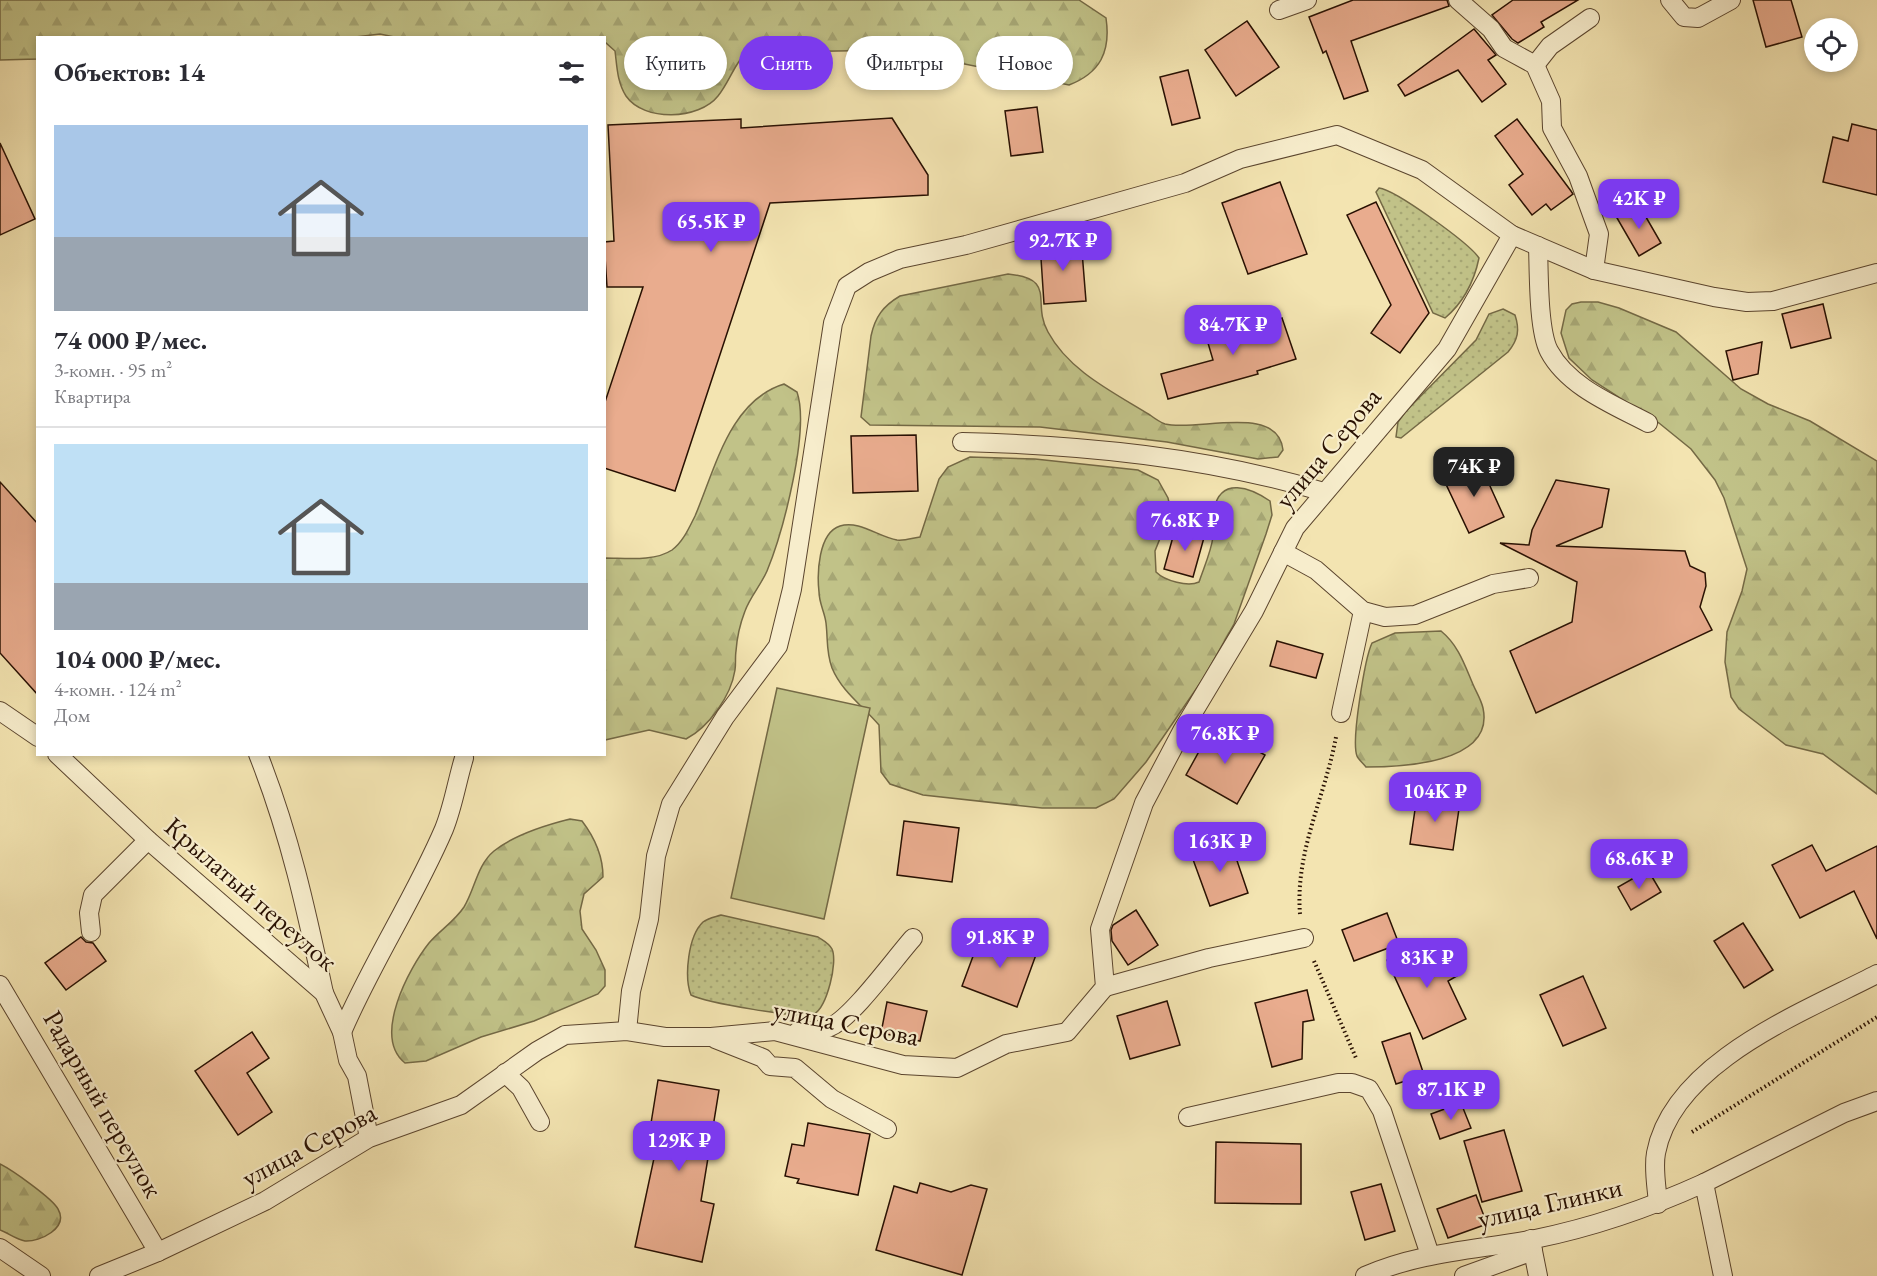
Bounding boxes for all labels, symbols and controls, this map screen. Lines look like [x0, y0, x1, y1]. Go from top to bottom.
map controls [1804, 18, 1858, 72]
button: locate [1804, 18, 1858, 72]
chip: Купить [624, 36, 727, 90]
chip: Снять [739, 36, 833, 90]
chip: Фильтры [845, 36, 964, 90]
chip: Новое [976, 36, 1073, 90]
text: Объектов: 14 [54, 55, 205, 89]
icon: filters [555, 56, 588, 89]
icon: home [267, 164, 375, 272]
pin: 42K ₽ [1597, 179, 1681, 230]
text: 42K ₽ [1612, 185, 1666, 211]
pin: 65.5K ₽ [656, 202, 766, 253]
text: 65.5K ₽ [677, 208, 745, 234]
pin: 92.7K ₽ [1008, 221, 1118, 272]
text: 92.7K ₽ [1029, 227, 1097, 253]
pin: 84.7K ₽ [1178, 305, 1288, 356]
text: 84.7K ₽ [1199, 311, 1267, 337]
text: 74 000 ₽/мес. [54, 323, 207, 357]
text: 3-комн. · 95 m² [54, 357, 172, 383]
street label: улица Серова [1267, 380, 1389, 516]
text: Квартира [54, 383, 131, 409]
pin: 74K ₽ [1432, 447, 1516, 498]
text: 74K ₽ [1447, 453, 1501, 479]
icon: home [267, 483, 375, 591]
pin: 76.8K ₽ [1130, 501, 1240, 552]
text: 76.8K ₽ [1151, 507, 1219, 533]
text: 104 000 ₽/мес. [54, 642, 221, 676]
text: 4-комн. · 124 m² [54, 676, 182, 702]
text: Дом [54, 702, 90, 728]
pin: 76.8K ₽ [1170, 714, 1280, 765]
text: 76.8K ₽ [1191, 720, 1259, 746]
pin: 104K ₽ [1386, 772, 1484, 823]
text: 104K ₽ [1403, 778, 1467, 804]
street label: Крылатый переулок [157, 809, 345, 979]
pin: 163K ₽ [1171, 822, 1269, 873]
text: 163K ₽ [1188, 828, 1252, 854]
pin: 68.6K ₽ [1584, 839, 1694, 890]
text: 68.6K ₽ [1605, 845, 1673, 871]
pin: 91.8K ₽ [945, 918, 1055, 969]
text: 91.8K ₽ [966, 924, 1034, 950]
pin: 83K ₽ [1385, 938, 1469, 989]
text: 83K ₽ [1400, 944, 1454, 970]
street label: улица Серова [770, 991, 922, 1054]
street label: Радарный переулок [36, 1004, 171, 1204]
pin: 87.1K ₽ [1396, 1070, 1506, 1121]
text: 87.1K ₽ [1417, 1076, 1485, 1102]
street label: улица Серова [235, 1094, 382, 1195]
pin: 129K ₽ [630, 1121, 728, 1172]
text: 129K ₽ [647, 1127, 711, 1153]
street label: улица Глинки [1474, 1169, 1625, 1236]

